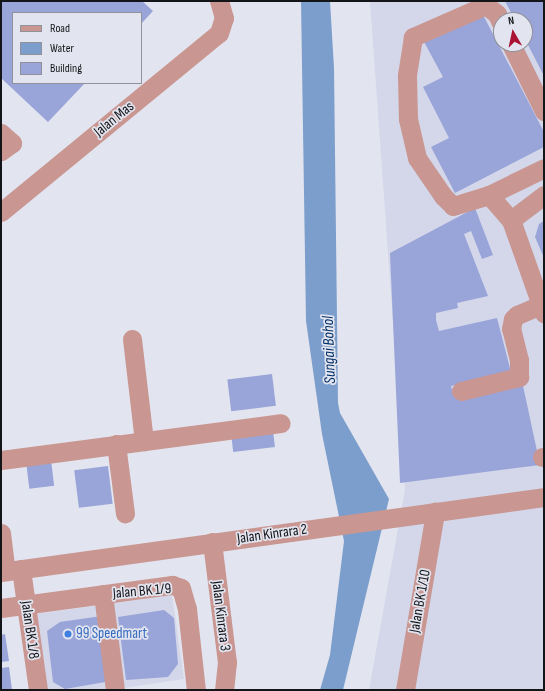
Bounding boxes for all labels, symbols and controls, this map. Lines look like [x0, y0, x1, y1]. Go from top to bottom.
legend [12, 12, 142, 84]
north arrow [493, 12, 533, 52]
text: N [507, 14, 515, 28]
text: Road [50, 21, 70, 36]
text: Water [50, 41, 74, 56]
text: Building [50, 61, 82, 76]
street label: Jalan Mas [90, 97, 138, 141]
water label: Sungai Bohol [319, 316, 341, 384]
street label: Jalan Kinrara 2 [236, 520, 308, 548]
street label: Jalan BK 1/10 [406, 568, 434, 634]
street label: Jalan BK 1/9 [112, 579, 172, 603]
street label: Jalan Kinrara 3 [208, 580, 234, 652]
street label: Jalan BK 1/8 [17, 600, 43, 660]
place label: 99 Speedmart [76, 625, 147, 643]
marker: 99 Speedmart [63, 629, 73, 639]

